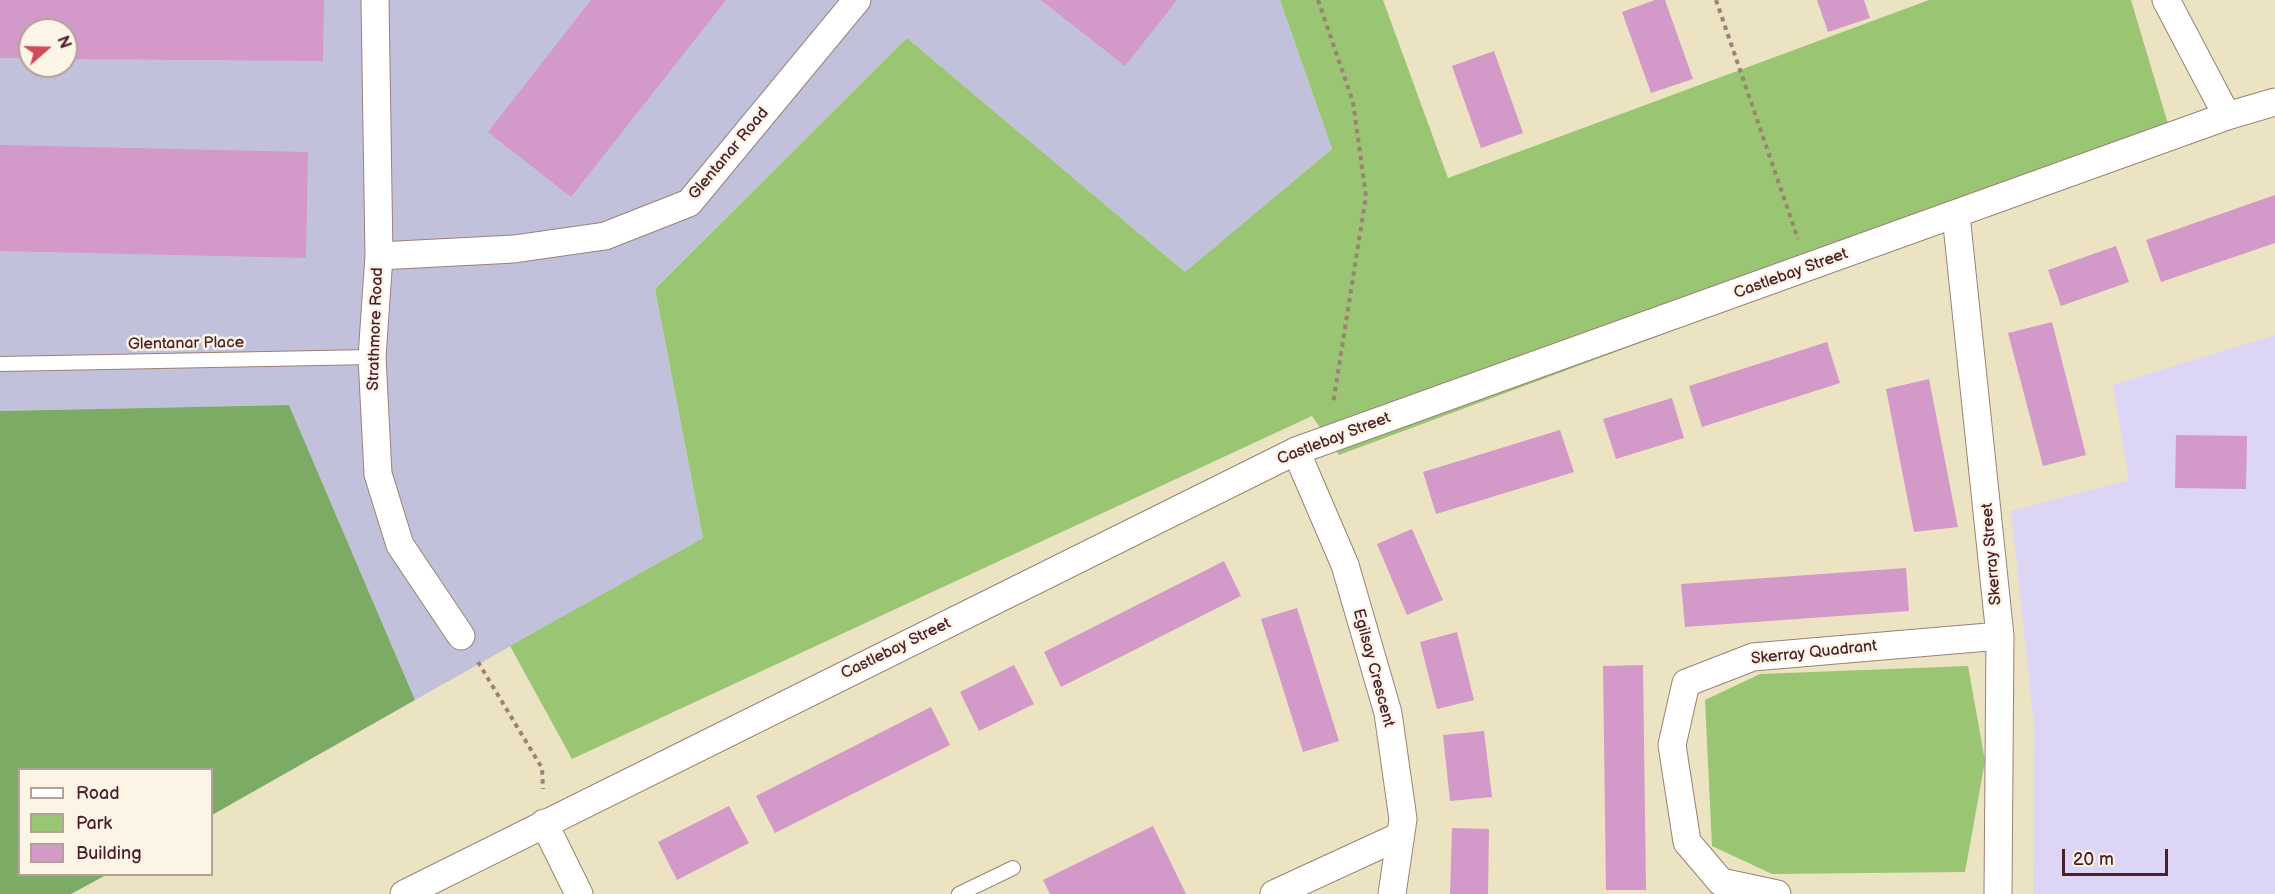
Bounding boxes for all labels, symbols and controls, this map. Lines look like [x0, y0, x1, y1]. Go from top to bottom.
north arrow [18, 18, 78, 78]
text: N [53, 33, 74, 51]
street label: Glentanar Road [685, 104, 773, 204]
street label: Castlebay Street [1731, 244, 1851, 304]
street label: Strathmore Road [364, 267, 388, 391]
street label: Glentanar Place [128, 333, 244, 355]
street label: Castlebay Street [1275, 409, 1393, 469]
street label: Skerray Street [1978, 502, 2006, 606]
street label: Egilsay Crescent [1348, 607, 1398, 729]
street label: Castlebay Street [838, 614, 954, 684]
street label: Skerray Quadrant [1750, 637, 1878, 669]
legend [18, 768, 213, 876]
text: Road [76, 783, 120, 804]
text: Park [76, 813, 112, 834]
scale bar [2065, 837, 2172, 875]
text: Building [76, 843, 142, 864]
text: 20 m [2073, 849, 2114, 870]

